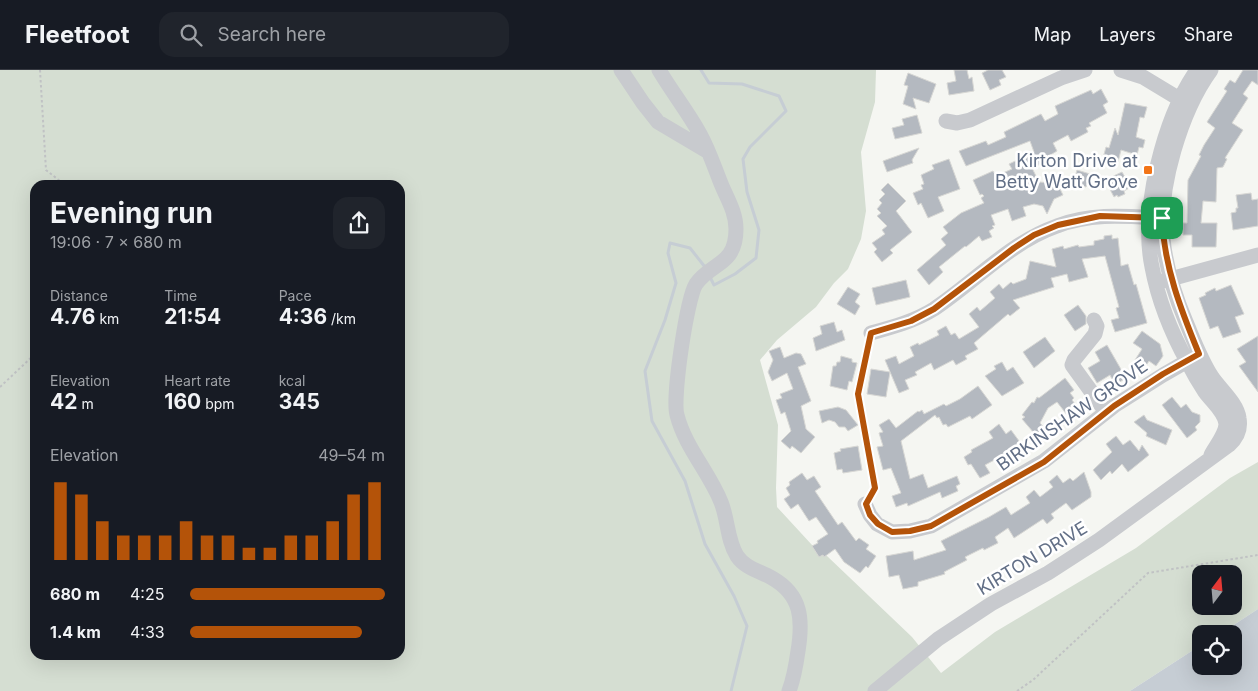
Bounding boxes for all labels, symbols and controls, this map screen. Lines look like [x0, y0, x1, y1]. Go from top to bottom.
search box [159, 12, 509, 57]
text: Fleetfoot [25, 20, 129, 49]
icon: search [177, 21, 205, 49]
text: Search here [217, 23, 326, 46]
text: Map [1034, 24, 1071, 45]
text: Layers [1099, 24, 1156, 45]
text: Share [1184, 24, 1233, 45]
place label: Kirton Drive at Betty Watt Grove [995, 150, 1138, 192]
marker: Kirton Drive at Betty Watt Grove [1142, 164, 1154, 176]
text: Evening run [50, 196, 213, 230]
button: share [333, 197, 385, 249]
pin [1141, 197, 1183, 239]
icon: arrive [1148, 204, 1176, 232]
text: 19:06 · 7 × 680 m [50, 232, 182, 252]
text: Distance [50, 287, 108, 304]
text: Time [164, 287, 197, 304]
text: Pace [279, 287, 312, 304]
text: 4.76 [50, 304, 96, 329]
text: 21:54 [164, 304, 221, 329]
text: 4:36 [279, 304, 327, 329]
text: km [96, 310, 119, 327]
text: /km [327, 310, 356, 327]
street label: BIRKINSHAW GROVE [993, 355, 1151, 475]
text: Elevation [50, 372, 110, 389]
text: Heart rate [164, 372, 231, 389]
text: kcal [279, 372, 305, 389]
text: 42 [50, 389, 77, 414]
text: 160 [164, 389, 201, 414]
text: 345 [279, 389, 320, 414]
text: m [77, 395, 94, 412]
text: bpm [201, 395, 235, 412]
text: Elevation [50, 445, 119, 465]
text: 49–54 m [318, 445, 385, 465]
street label: KIRTON DRIVE [973, 517, 1091, 599]
north arrow [1192, 565, 1242, 615]
map controls [1192, 565, 1242, 675]
text: 680 m [50, 584, 100, 604]
text: 4:25 [130, 584, 164, 604]
text: 1.4 km [50, 622, 101, 642]
text: 4:33 [130, 622, 165, 642]
button: locate [1192, 625, 1242, 675]

